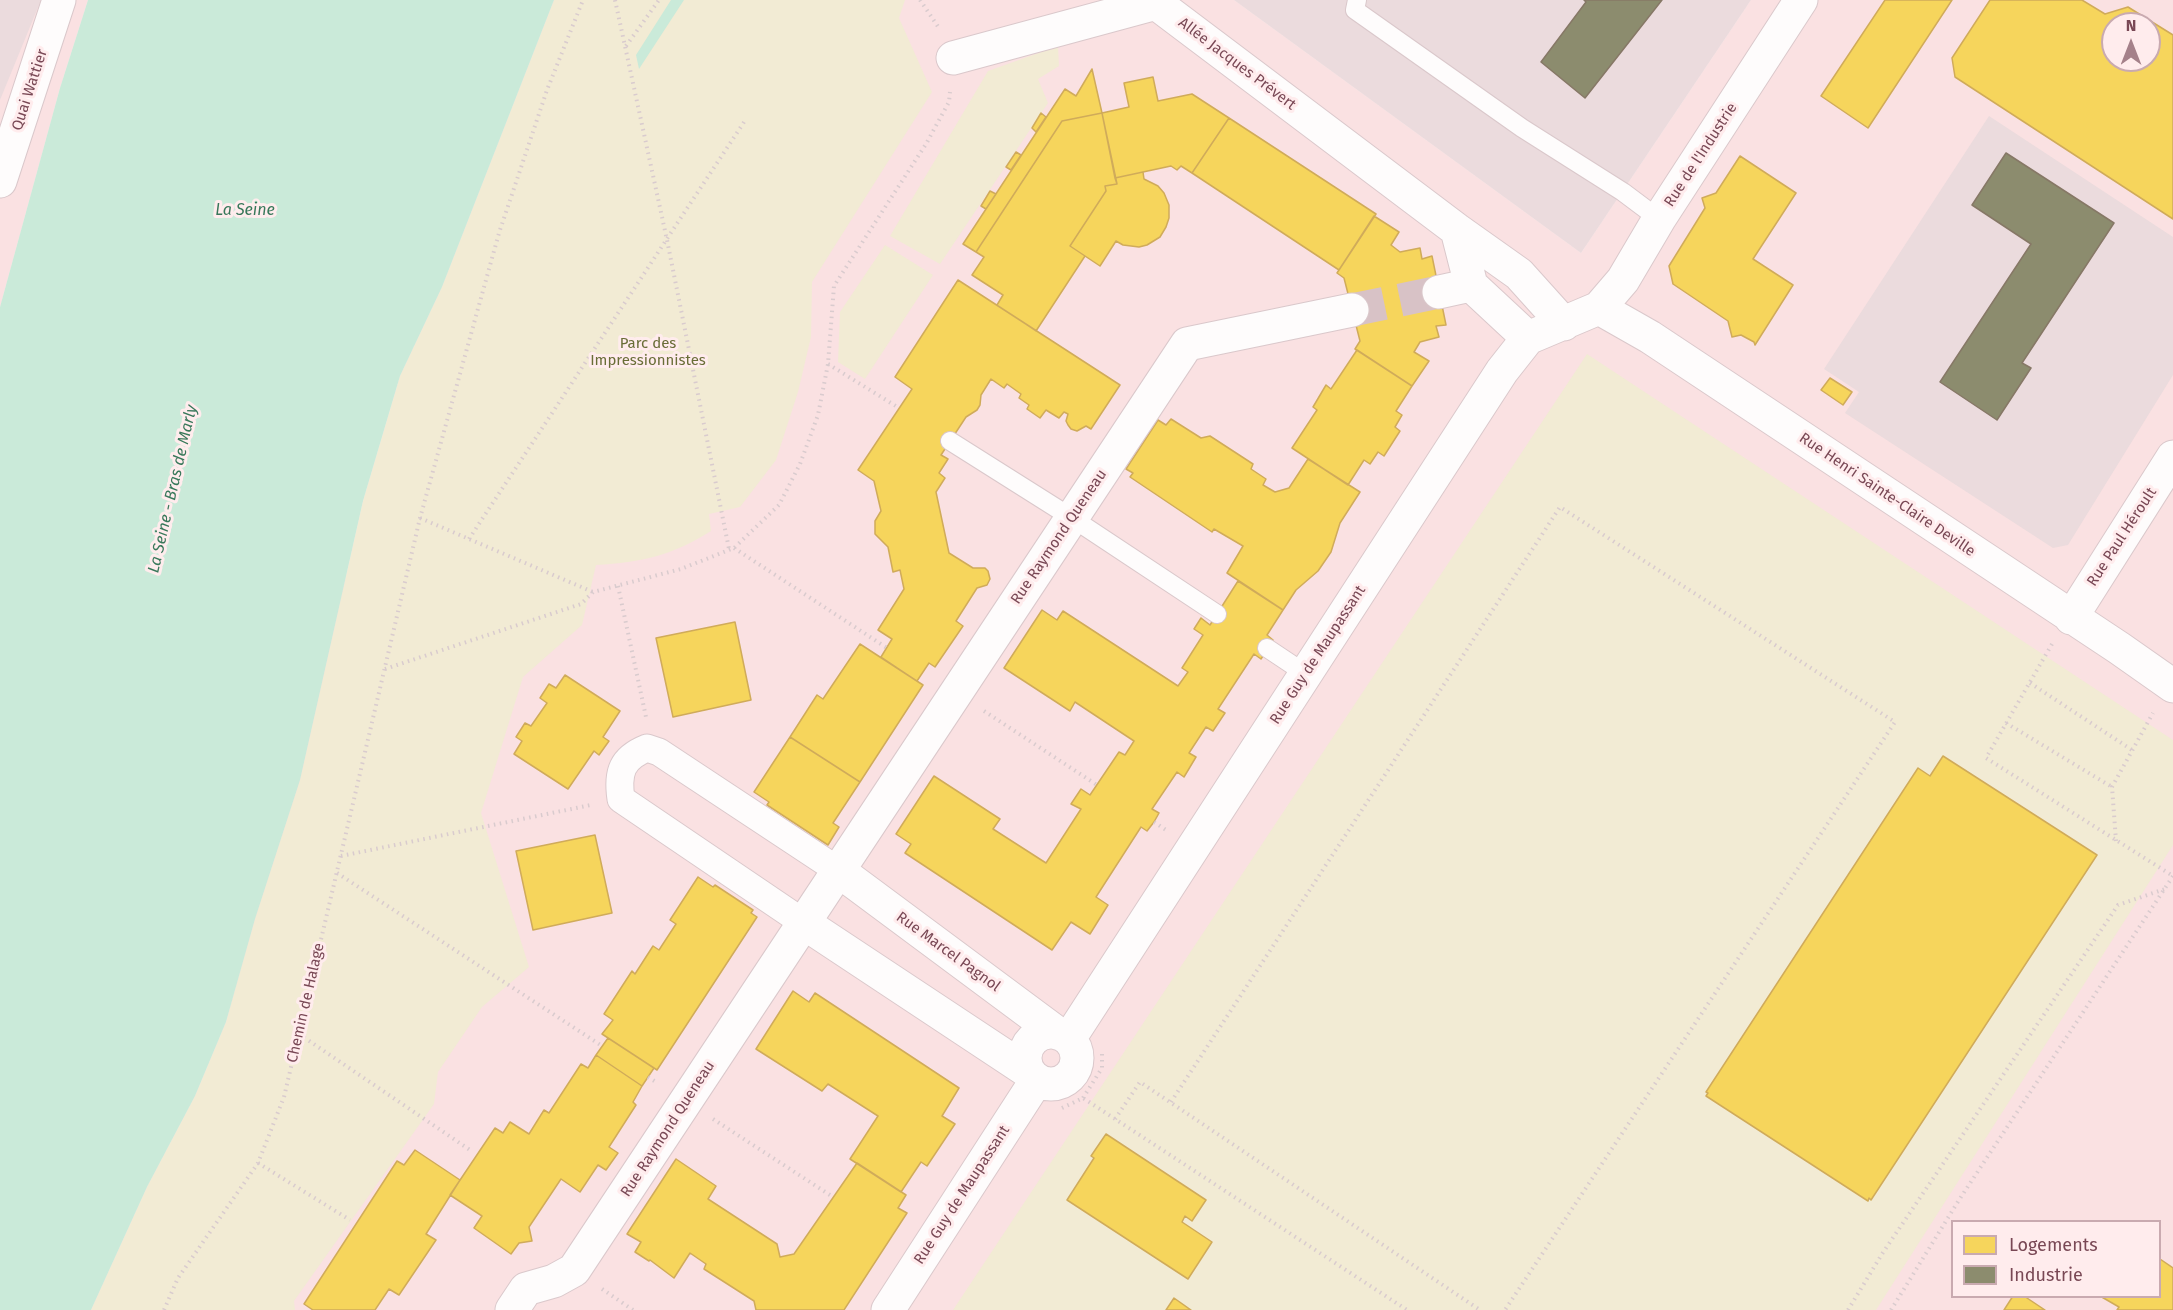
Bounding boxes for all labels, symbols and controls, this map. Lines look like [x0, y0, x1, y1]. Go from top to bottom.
north arrow [2101, 12, 2161, 72]
street label: Allée Jacques Prévert [1175, 14, 1299, 114]
text: N [2126, 16, 2136, 35]
street label: Quai Wattier [8, 47, 52, 133]
street label: Rue de l'Industrie [1661, 100, 1741, 210]
water label: La Seine [215, 201, 275, 221]
park label: Parc des Impressionnistes [590, 335, 706, 370]
water label: La Seine - Bras de Marly [144, 403, 202, 575]
street label: Rue Henri Sainte-Claire Deville [1795, 429, 1979, 561]
street label: Rue Raymond Queneau [1007, 466, 1111, 608]
street label: Rue Paul Héroult [2083, 484, 2161, 590]
street label: Rue Guy de Maupassant [1266, 582, 1370, 728]
street label: Rue Marcel Pagnol [892, 908, 1004, 996]
street label: Chemin de Halage [283, 941, 329, 1065]
street label: Rue Raymond Queneau [617, 1058, 719, 1200]
street label: Rue Guy de Maupassant [910, 1122, 1014, 1268]
legend [1951, 1220, 2161, 1298]
text: Logements [2009, 1234, 2098, 1256]
text: Industrie [2009, 1264, 2083, 1286]

